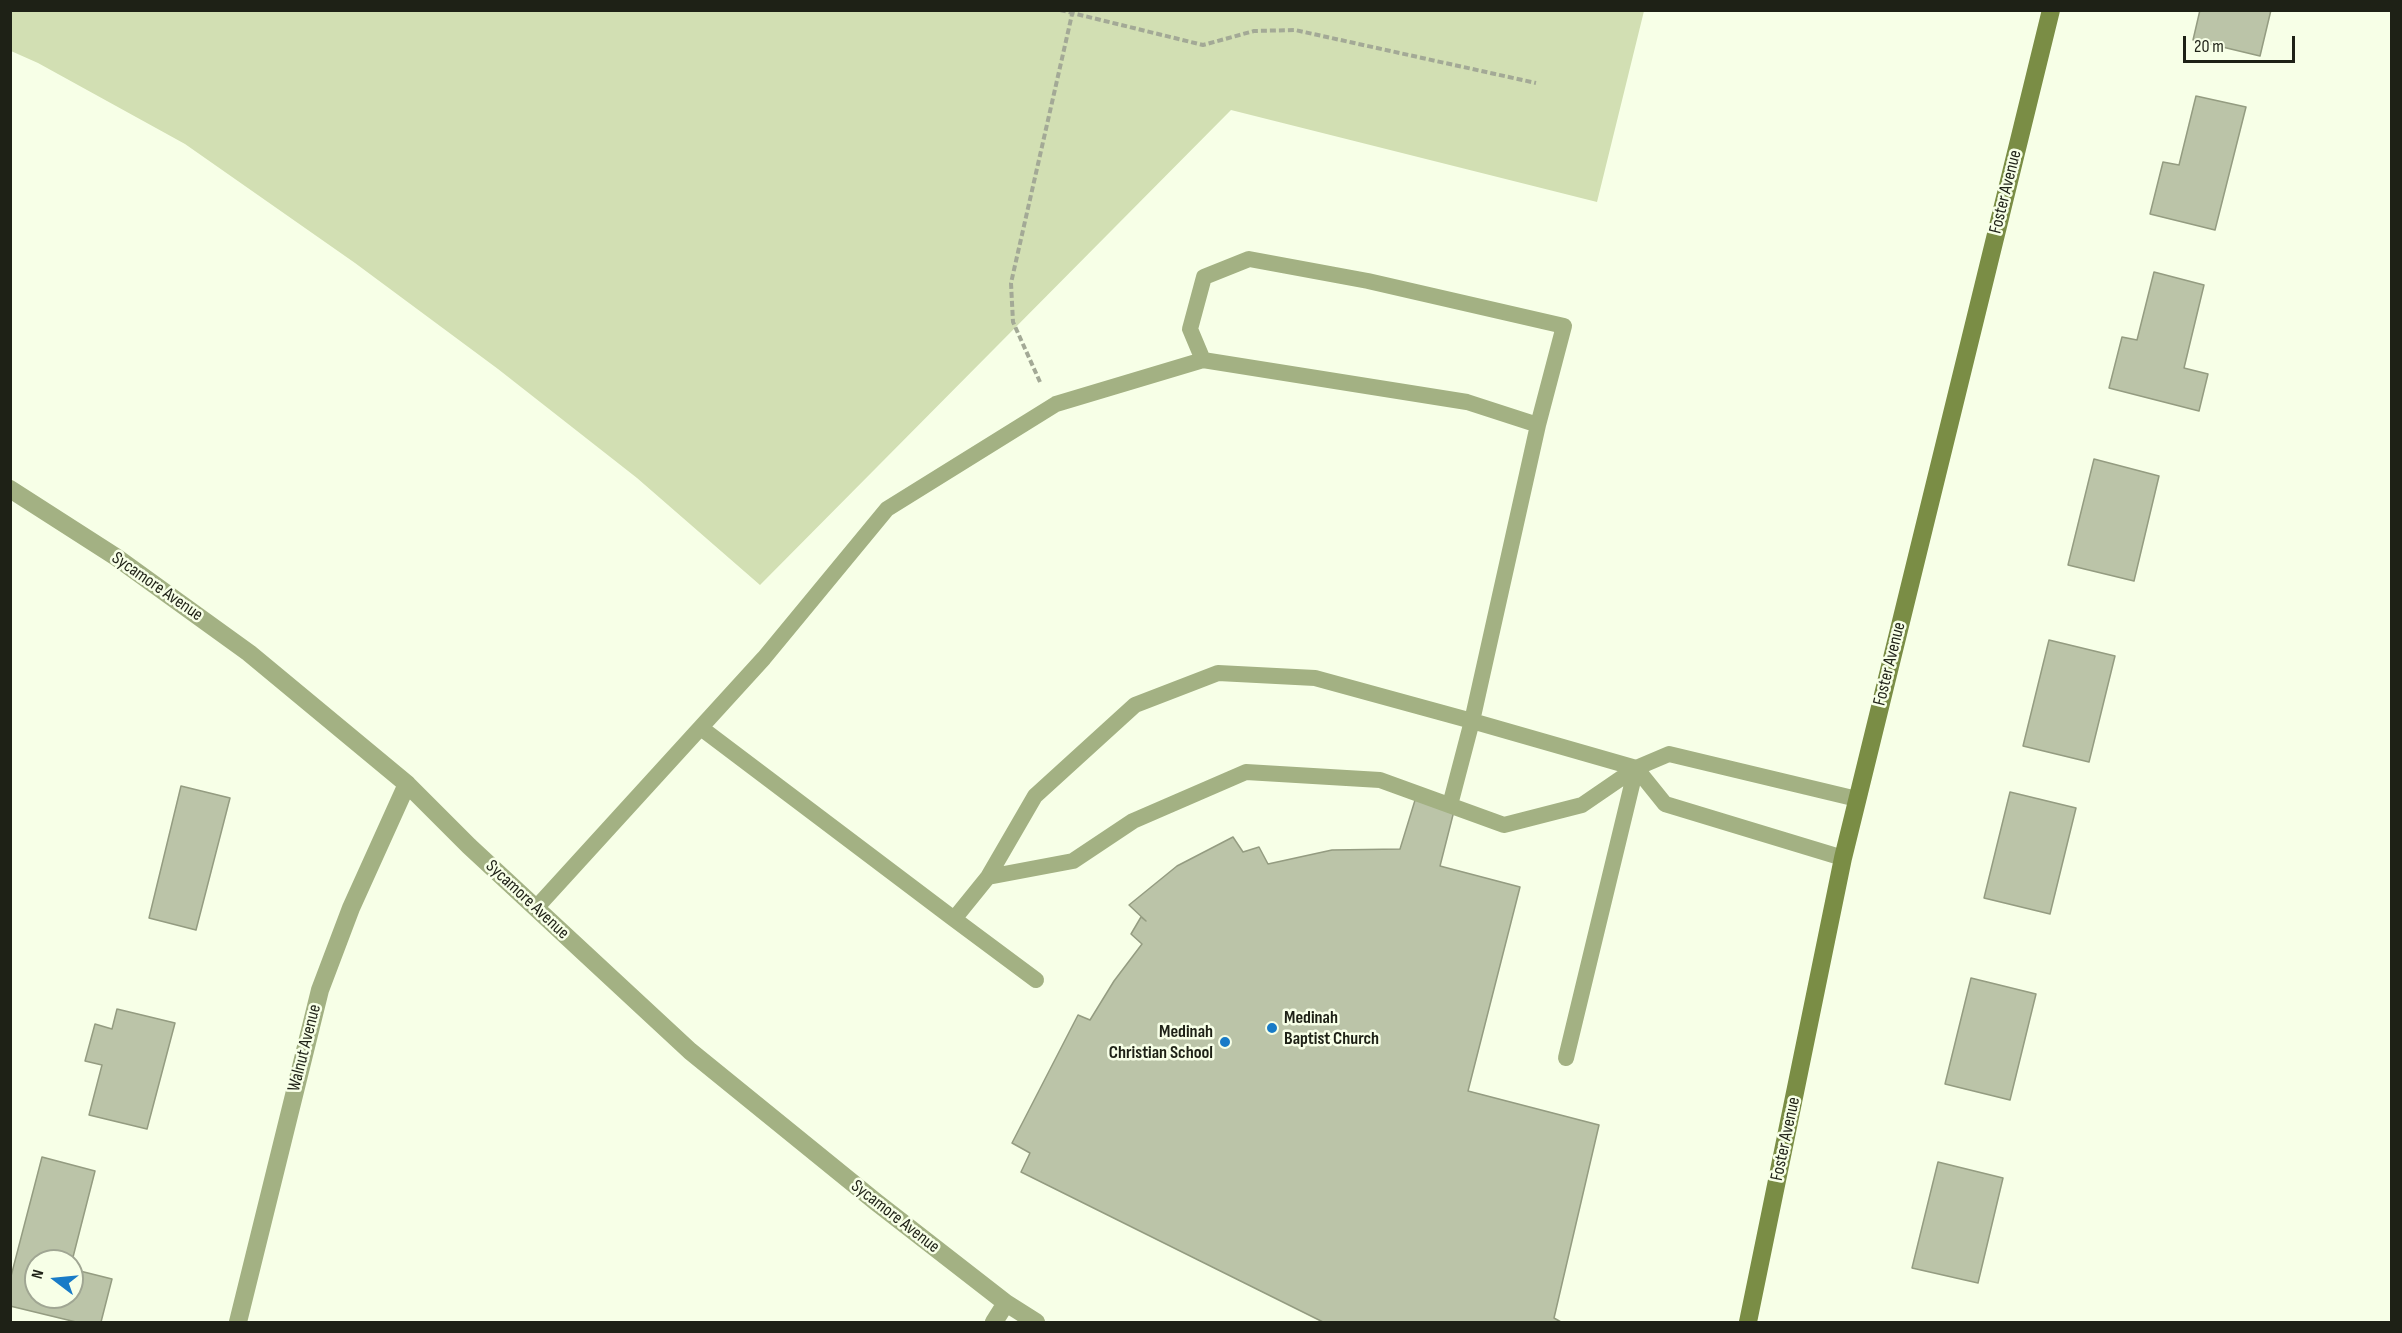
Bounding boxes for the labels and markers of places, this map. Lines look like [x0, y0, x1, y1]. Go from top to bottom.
place label: Medinah Baptist Church [1284, 1007, 1379, 1050]
place label: Medinah Christian School [1109, 1021, 1213, 1064]
marker: Medinah Baptist Church [1265, 1021, 1279, 1035]
marker: Medinah Christian School [1218, 1035, 1232, 1049]

